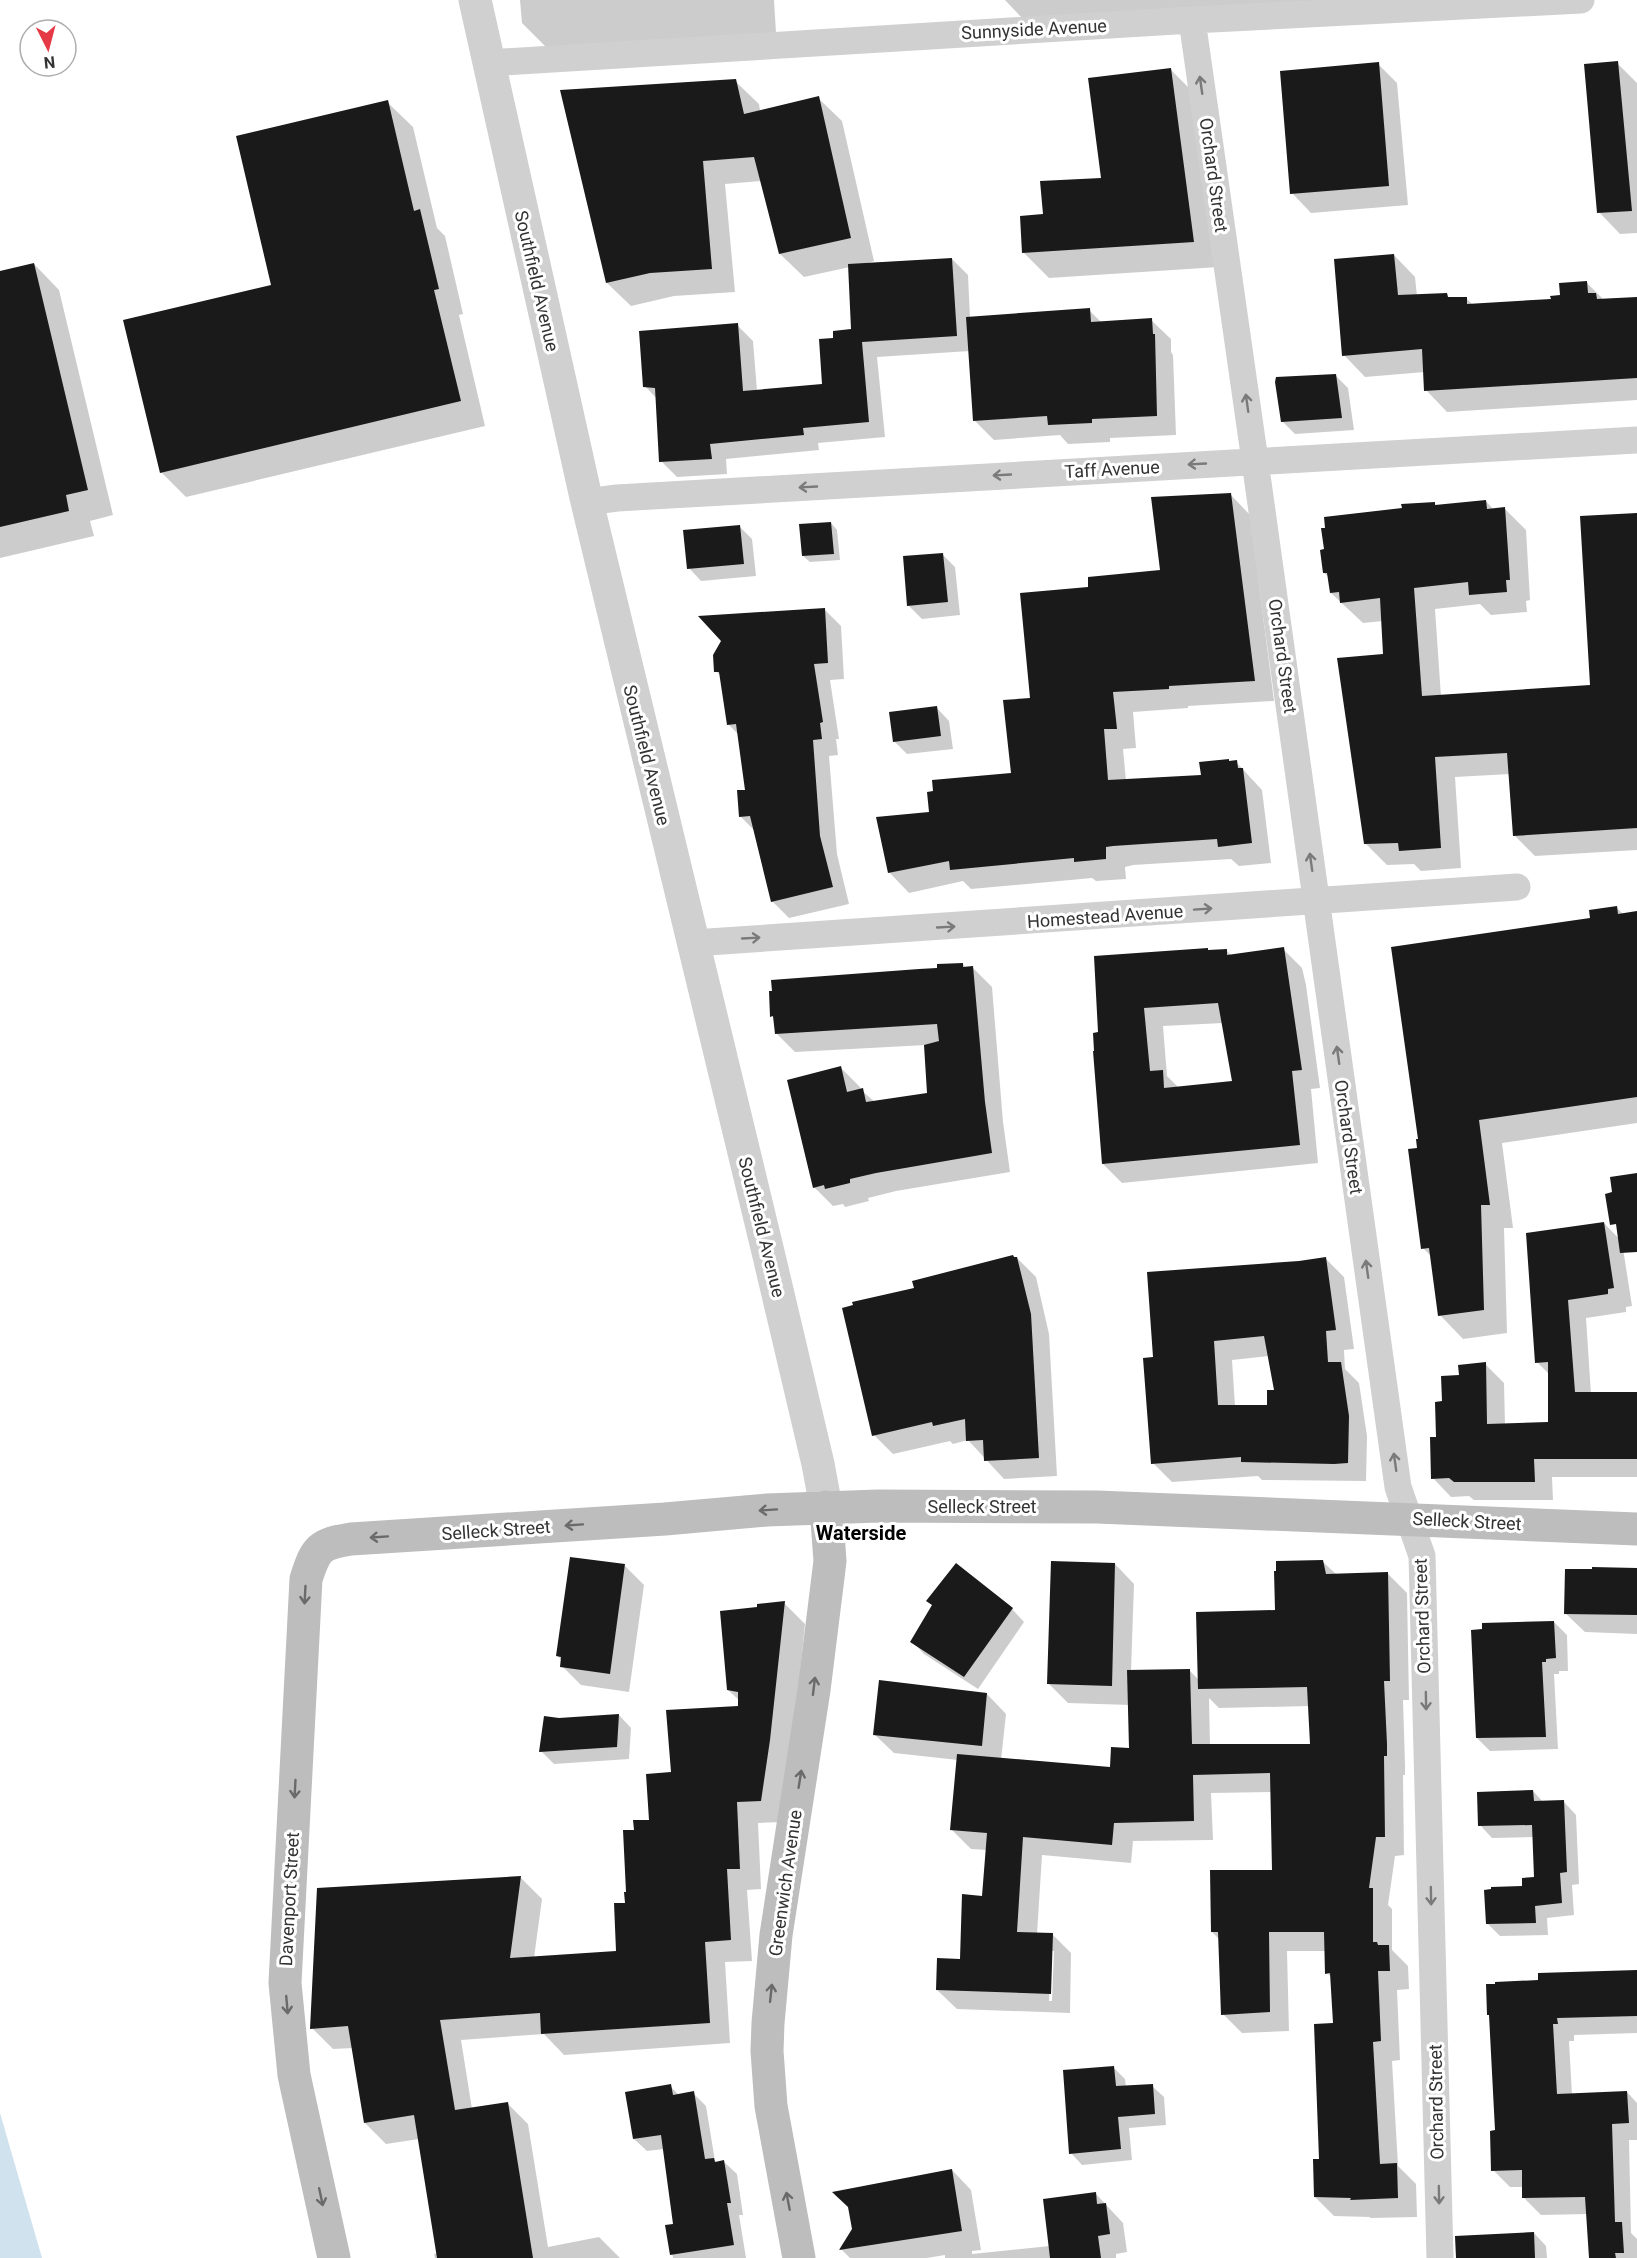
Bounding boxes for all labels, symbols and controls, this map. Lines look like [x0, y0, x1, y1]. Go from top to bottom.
street label: Sunnyside Avenue [961, 15, 1107, 43]
north arrow [18, 18, 78, 78]
text: N [43, 52, 56, 72]
one-way arrow [1196, 76, 1207, 95]
street label: Orchard Street [1196, 116, 1232, 234]
street label: Southfield Avenue [511, 208, 563, 354]
one-way arrow [1242, 393, 1253, 413]
street label: Taff Avenue [1064, 456, 1160, 482]
one-way arrow [1188, 459, 1208, 470]
one-way arrow [993, 470, 1013, 481]
one-way arrow [798, 481, 818, 492]
street label: Orchard Street [1265, 597, 1301, 715]
street label: Southfield Avenue [619, 683, 675, 827]
one-way arrow [1306, 852, 1317, 872]
street label: Homestead Avenue [1026, 900, 1184, 932]
one-way arrow [1193, 903, 1213, 914]
one-way arrow [935, 921, 955, 932]
one-way arrow [741, 932, 761, 943]
one-way arrow [1332, 1045, 1343, 1065]
street label: Orchard Street [1331, 1078, 1367, 1196]
street label: Southfield Avenue [734, 1155, 790, 1299]
one-way arrow [1362, 1259, 1373, 1279]
one-way arrow [1389, 1453, 1400, 1472]
street label: Selleck Street [927, 1496, 1037, 1517]
one-way arrow [758, 1505, 778, 1516]
street label: Selleck Street [1412, 1508, 1522, 1534]
street label: Selleck Street [441, 1516, 551, 1544]
one-way arrow [564, 1519, 584, 1530]
district label: Waterside [816, 1521, 906, 1545]
one-way arrow [369, 1532, 389, 1543]
street label: Orchard Street [1409, 1558, 1435, 1674]
one-way arrow [300, 1584, 311, 1604]
one-way arrow [809, 1677, 820, 1696]
one-way arrow [1420, 1690, 1431, 1710]
one-way arrow [795, 1770, 806, 1789]
one-way arrow [290, 1779, 301, 1799]
street label: Greenwich Avenue [764, 1808, 806, 1958]
street label: Davenport Street [275, 1831, 303, 1967]
one-way arrow [1425, 1885, 1437, 1905]
one-way arrow [766, 1983, 777, 2003]
one-way arrow [282, 1995, 293, 2014]
street label: Orchard Street [1424, 2044, 1448, 2160]
one-way arrow [1433, 2185, 1444, 2205]
one-way arrow [316, 2186, 327, 2206]
one-way arrow [782, 2191, 793, 2211]

